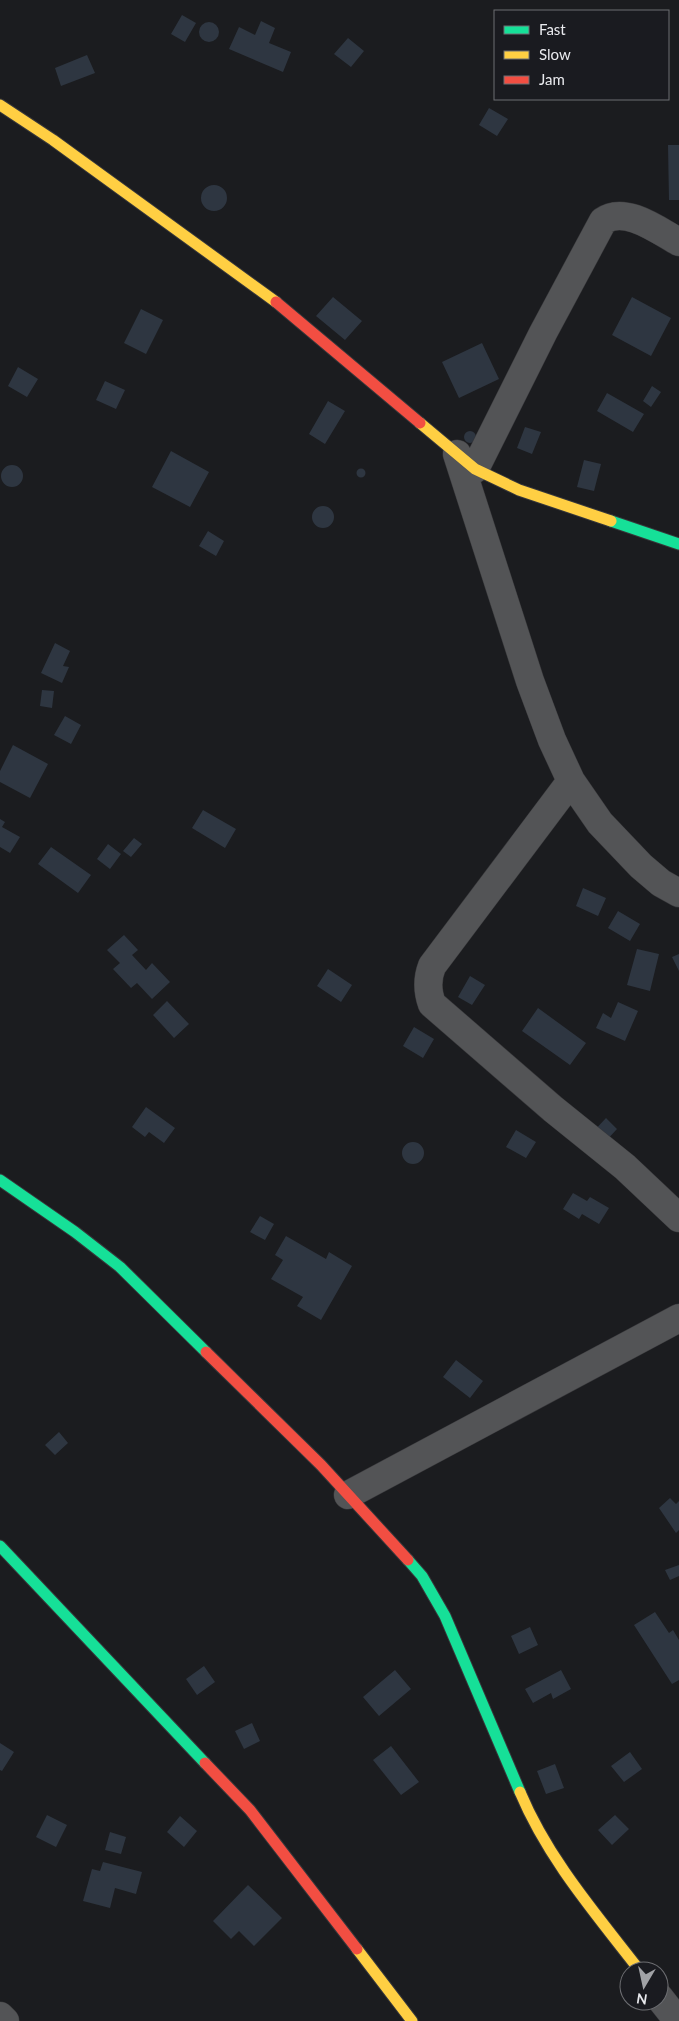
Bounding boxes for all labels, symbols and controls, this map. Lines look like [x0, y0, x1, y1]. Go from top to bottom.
legend [494, 10, 669, 100]
text: Fast [539, 20, 566, 38]
text: Slow [539, 45, 571, 63]
text: Jam [539, 70, 565, 88]
north arrow [619, 1961, 669, 2011]
text: N [635, 1990, 649, 2009]

